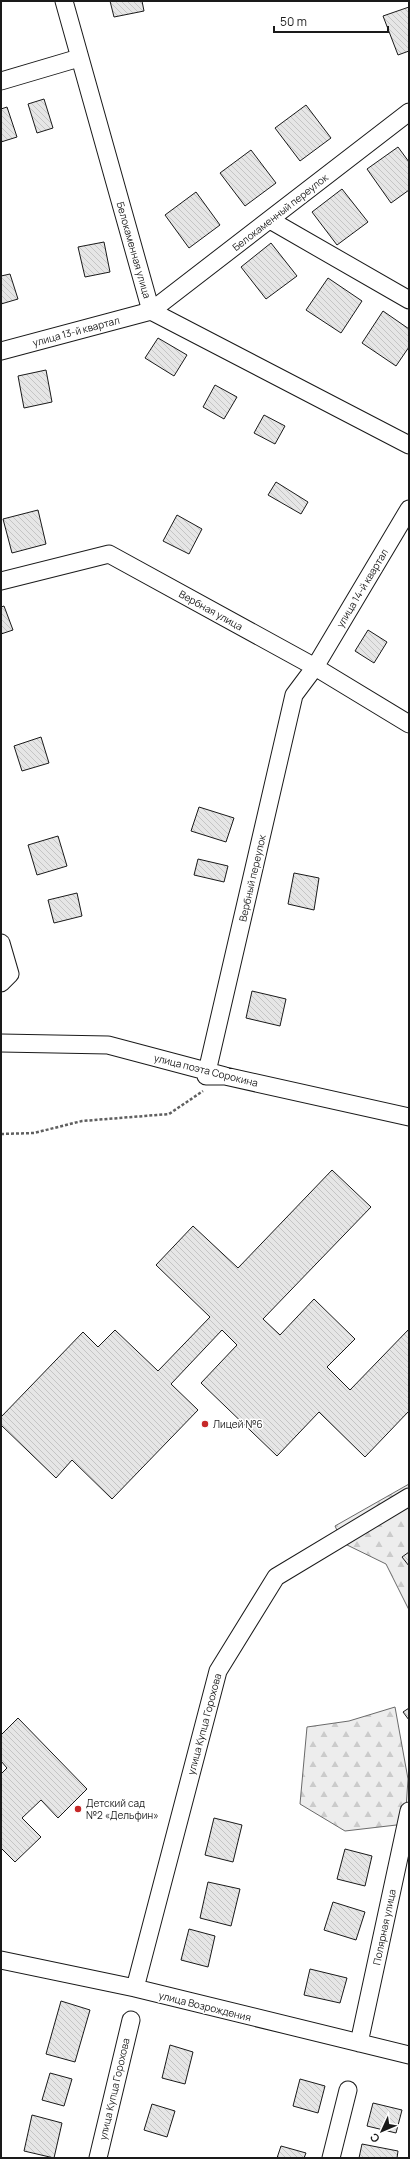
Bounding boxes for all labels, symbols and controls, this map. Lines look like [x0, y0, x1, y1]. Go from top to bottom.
scale bar [274, 8, 388, 34]
text: 50 m [280, 13, 307, 30]
street label: Белокаменный переулок [229, 170, 332, 254]
street label: Белокаменная улица [113, 200, 155, 300]
street label: улица 13-й квартал [31, 313, 121, 349]
street label: улица 14-й квартал [333, 546, 391, 630]
street label: Вербная улица [177, 587, 245, 633]
street label: Вербный переулок [235, 832, 269, 923]
street label: улица поэта Сорокина [153, 1050, 259, 1090]
place label: Лицей №6 [213, 1417, 263, 1431]
marker: Лицей №6 [200, 1419, 210, 1429]
street label: улица Купца Горохова [184, 1672, 224, 1776]
place label: Детский сад №2 «Дельфин» [86, 1796, 159, 1822]
marker: Детский сад №2 «Дельфин» [73, 1804, 83, 1814]
street label: Полярная улица [369, 1888, 399, 1966]
street label: улица Возрождения [157, 1988, 253, 2024]
street label: улица Купца Горохова [95, 2037, 133, 2141]
north arrow [362, 2111, 402, 2151]
text: С [366, 2130, 383, 2146]

